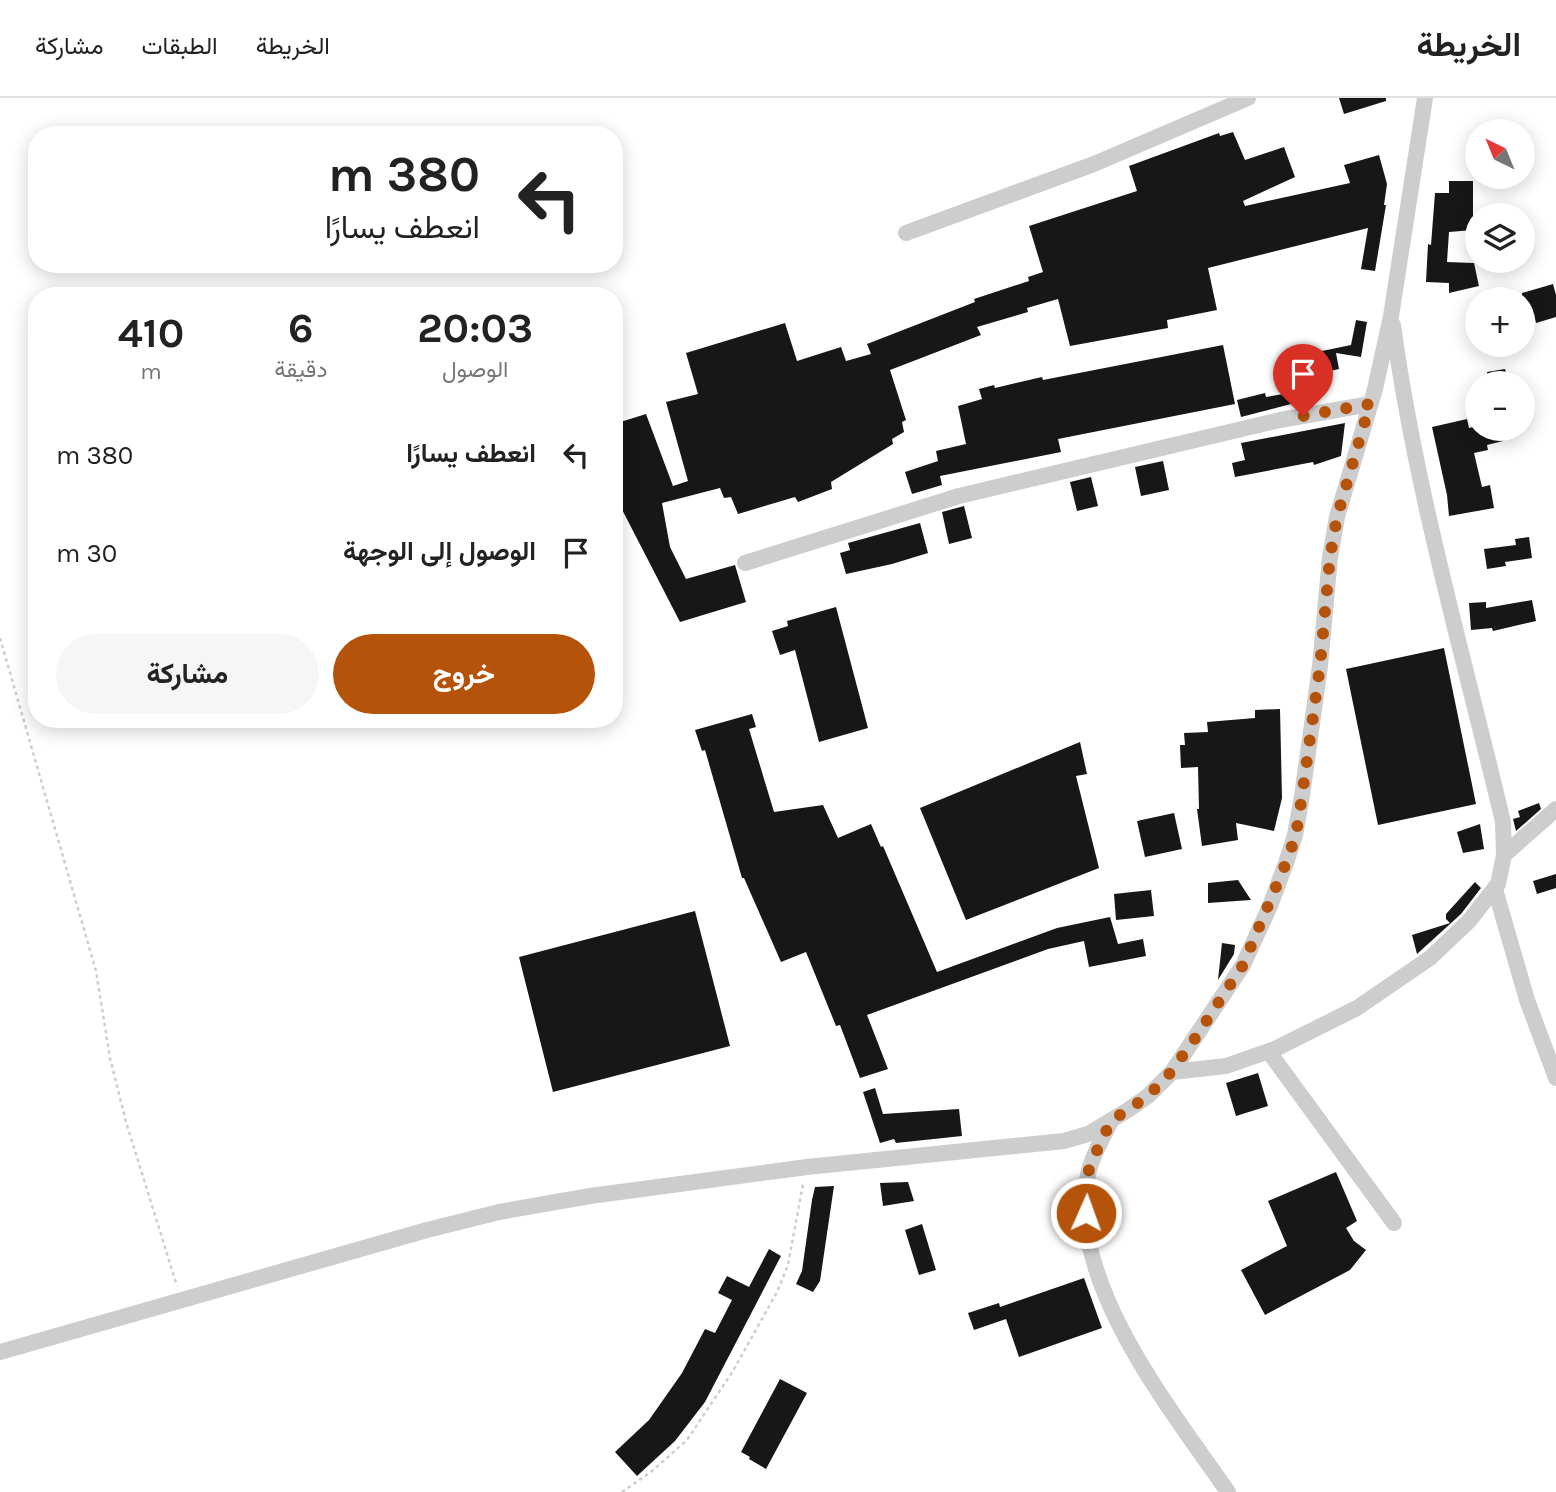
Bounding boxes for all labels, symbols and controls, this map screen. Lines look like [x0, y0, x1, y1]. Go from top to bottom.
text: الخريطة [1417, 26, 1521, 64]
text: مشاركة [35, 32, 103, 60]
text: الطبقات [141, 32, 218, 60]
text: الخريطة [256, 32, 330, 60]
north arrow [1465, 119, 1535, 189]
map controls [1465, 119, 1535, 441]
text: 380 m [328, 146, 480, 203]
icon: left [504, 154, 595, 245]
button: layers [1465, 203, 1535, 273]
text: انعطف يسارًا [325, 209, 480, 246]
button: + [1465, 287, 1535, 357]
text: 6 [288, 303, 314, 353]
text: 20:03 [417, 303, 533, 353]
text: 410 [118, 308, 184, 358]
pin [1273, 344, 1333, 416]
icon: arrive [1284, 355, 1322, 393]
text: دقيقة [274, 356, 327, 383]
text: الوصول [442, 356, 508, 383]
text: m [140, 358, 162, 385]
button: − [1465, 371, 1535, 441]
icon: left [557, 436, 595, 474]
text: انعطف يسارًا [406, 438, 536, 469]
text: 380 m [56, 440, 133, 471]
icon: arrive [557, 534, 595, 572]
text: الوصول إلى الوجهة [343, 536, 536, 567]
text: 30 m [56, 538, 117, 569]
button: مشاركة [56, 634, 319, 714]
button: خروج [333, 634, 595, 714]
position arrow [1049, 1176, 1123, 1250]

